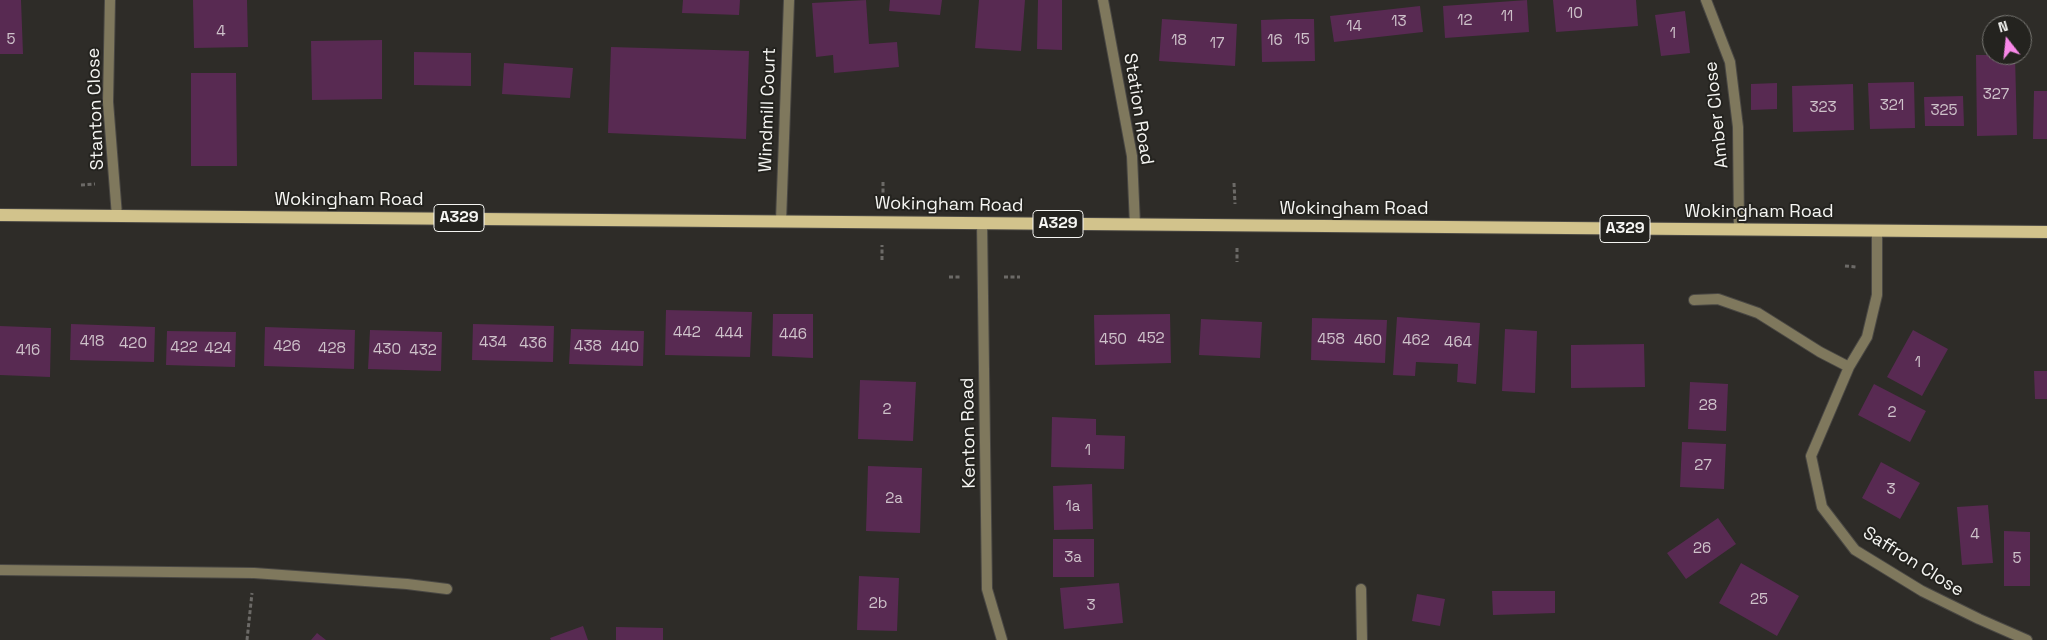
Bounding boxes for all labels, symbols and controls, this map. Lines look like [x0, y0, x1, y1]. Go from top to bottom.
house number: 10 [1567, 5, 1583, 23]
house number: 11 [1501, 8, 1513, 26]
house number: 12 [1457, 12, 1473, 30]
house number: 13 [1391, 13, 1407, 31]
north arrow [1982, 15, 2032, 65]
text: N [1996, 17, 2010, 36]
house number: 14 [1346, 18, 1362, 36]
house number: 4 [216, 23, 226, 41]
house number: 1 [1670, 25, 1676, 43]
house number: 5 [7, 31, 15, 49]
house number: 15 [1294, 31, 1310, 49]
house number: 18 [1171, 32, 1187, 50]
house number: 16 [1267, 32, 1283, 50]
house number: 17 [1210, 35, 1224, 53]
street label: Stanton Close [83, 47, 109, 171]
street label: Windmill Court [755, 47, 781, 173]
street label: Station Road [1119, 52, 1157, 166]
street label: Amber Close [1701, 60, 1733, 170]
house number: 327 [1983, 86, 2009, 104]
house number: 321 [1880, 97, 1904, 115]
house number: 323 [1809, 99, 1837, 117]
house number: 325 [1930, 102, 1958, 120]
street label: Wokingham Road [275, 189, 423, 211]
street label: Wokingham Road [874, 193, 1024, 217]
street label: Wokingham Road [1280, 198, 1428, 220]
street label: Wokingham Road [1685, 201, 1833, 223]
road number: A329 [434, 204, 484, 232]
road number: A329 [1033, 210, 1083, 238]
road number: A329 [1600, 215, 1650, 242]
house number: 442 [673, 324, 701, 342]
house number: 444 [715, 325, 743, 343]
house number: 446 [779, 326, 807, 344]
house number: 452 [1137, 330, 1165, 348]
house number: 450 [1099, 331, 1127, 349]
house number: 458 [1317, 331, 1345, 349]
house number: 460 [1354, 332, 1382, 350]
house number: 462 [1402, 332, 1430, 350]
house number: 418 [80, 333, 104, 351]
house number: 434 [479, 334, 507, 352]
house number: 464 [1444, 334, 1472, 352]
house number: 420 [119, 335, 147, 353]
house number: 436 [519, 335, 547, 353]
house number: 426 [273, 338, 301, 356]
house number: 438 [574, 338, 602, 356]
house number: 422 [170, 339, 198, 357]
house number: 440 [611, 339, 639, 357]
house number: 424 [204, 340, 232, 358]
house number: 428 [318, 340, 346, 358]
house number: 430 [373, 341, 401, 359]
house number: 416 [16, 342, 40, 360]
house number: 432 [409, 342, 437, 360]
house number: 1 [1915, 354, 1921, 372]
street label: Kenton Road [957, 377, 981, 489]
house number: 28 [1699, 397, 1717, 415]
house number: 2 [882, 401, 892, 419]
house number: 2 [1887, 404, 1897, 422]
house number: 1 [1085, 442, 1091, 460]
house number: 27 [1694, 457, 1712, 475]
house number: 3 [1886, 481, 1896, 499]
house number: 2a [885, 490, 903, 508]
house number: 1a [1066, 498, 1080, 516]
street label: Saffron Close [1859, 522, 1967, 602]
house number: 4 [1970, 526, 1980, 544]
house number: 26 [1693, 540, 1711, 558]
house number: 3a [1064, 549, 1082, 567]
house number: 5 [2013, 550, 2021, 568]
house number: 25 [1750, 591, 1768, 609]
house number: 2b [869, 595, 887, 613]
house number: 3 [1086, 597, 1096, 615]

